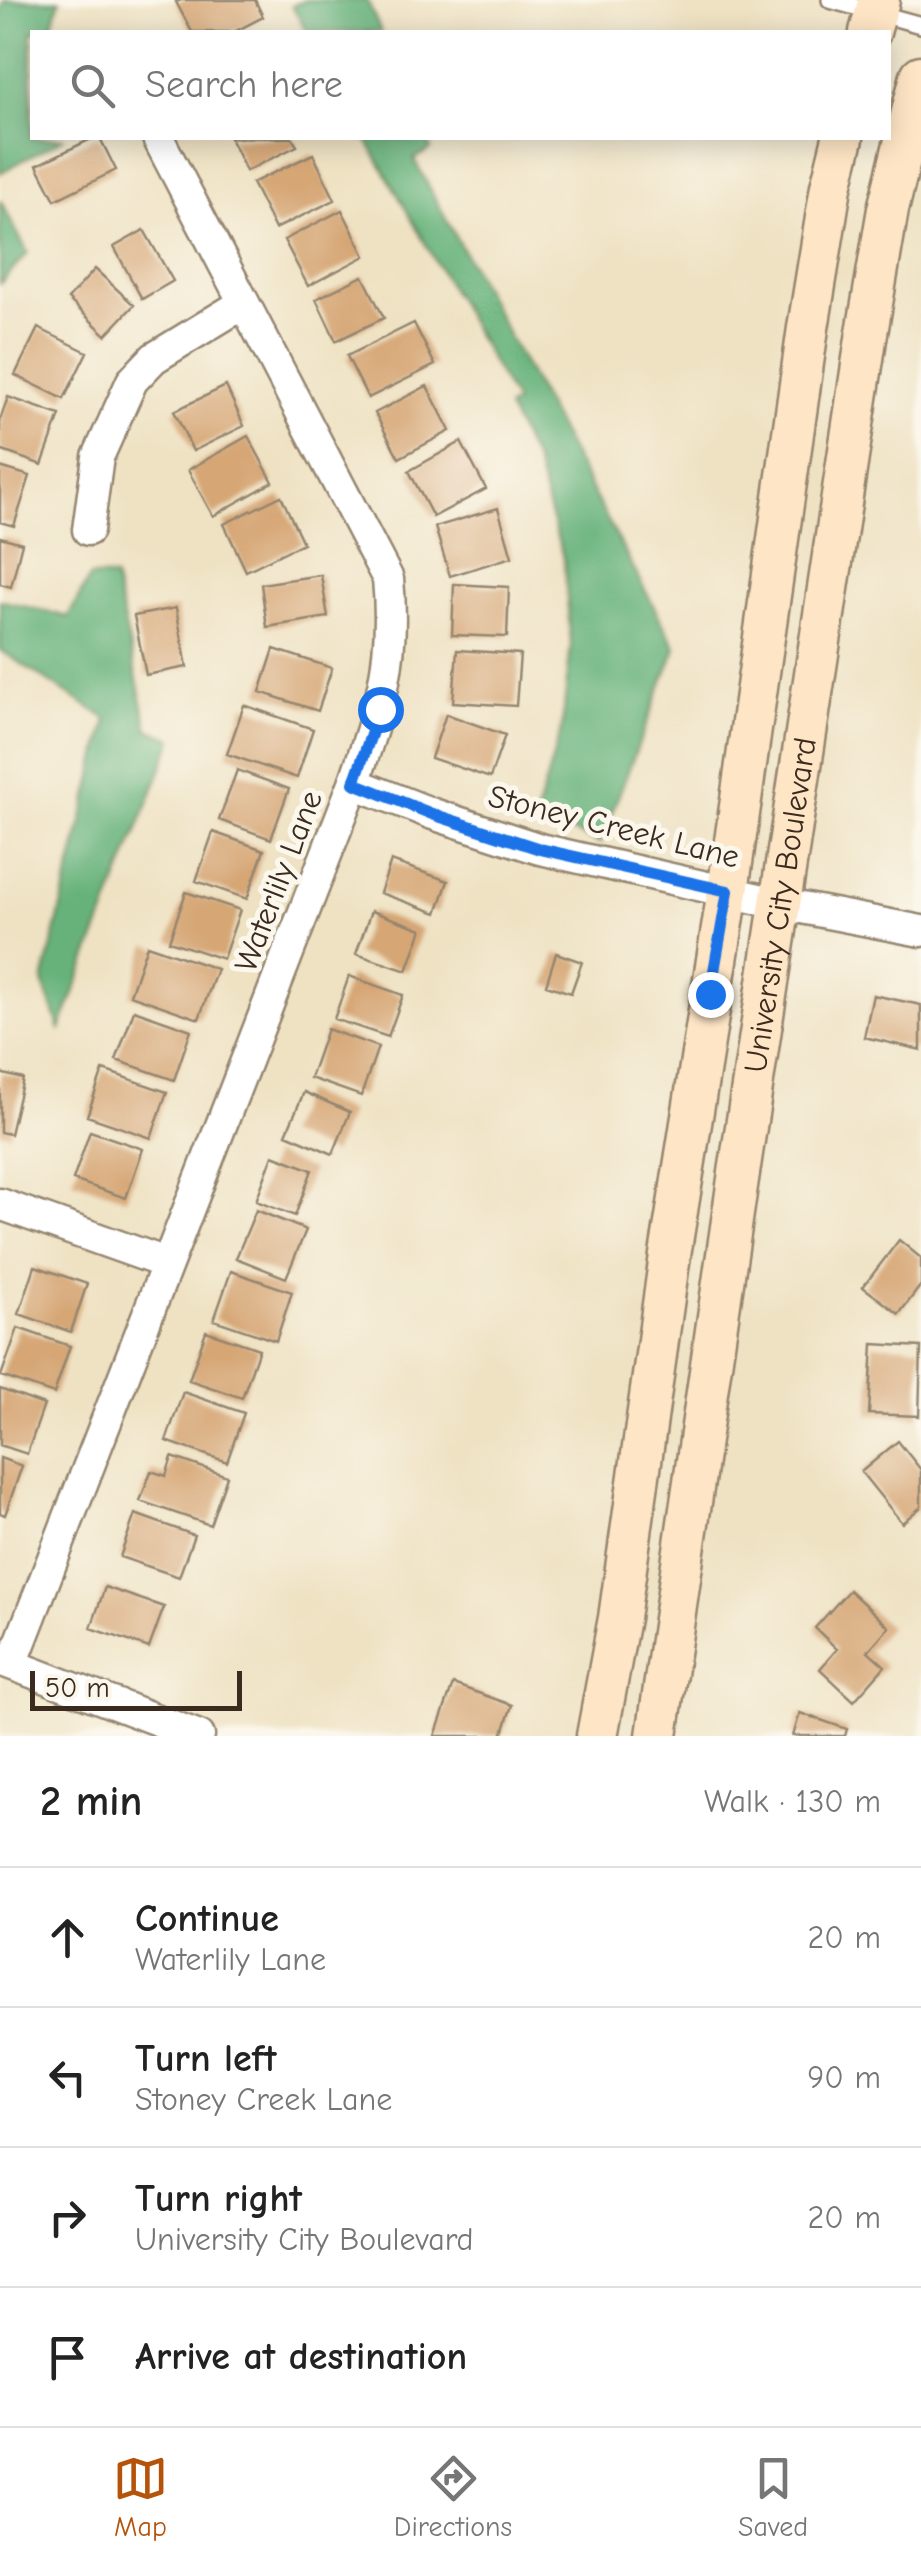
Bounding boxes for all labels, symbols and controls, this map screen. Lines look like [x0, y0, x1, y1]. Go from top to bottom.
search box [30, 30, 891, 140]
icon: search [65, 58, 120, 113]
text: Search here [145, 63, 343, 107]
route start [358, 687, 404, 733]
street label: University City Boulevard [737, 735, 824, 1075]
street label: Stoney Creek Lane [485, 777, 743, 876]
street label: Waterlily Lane [227, 785, 330, 977]
route end [688, 972, 734, 1018]
scale bar [30, 1666, 242, 1711]
text: 50 m [45, 1672, 110, 1704]
text: 2 min [40, 1777, 142, 1826]
text: Walk · 130 m [704, 1783, 881, 1820]
text: Continue [135, 1897, 279, 1941]
icon: ahead [40, 1910, 95, 1965]
text: 20 m [808, 1919, 881, 1956]
text: Waterlily Lane [135, 1941, 326, 1978]
text: Turn left [135, 2037, 276, 2081]
icon: left [40, 2050, 95, 2105]
text: 90 m [807, 2059, 881, 2096]
text: Stoney Creek Lane [135, 2081, 392, 2118]
text: Turn right [135, 2177, 302, 2221]
icon: right [40, 2190, 95, 2245]
text: 20 m [808, 2199, 881, 2236]
text: University City Boulevard [135, 2221, 473, 2258]
icon: arrive [40, 2330, 95, 2385]
text: Arrive at destination [135, 2335, 467, 2379]
tab: Map [113, 2451, 168, 2543]
tab: Directions [394, 2451, 512, 2543]
tab: Saved [738, 2451, 808, 2543]

